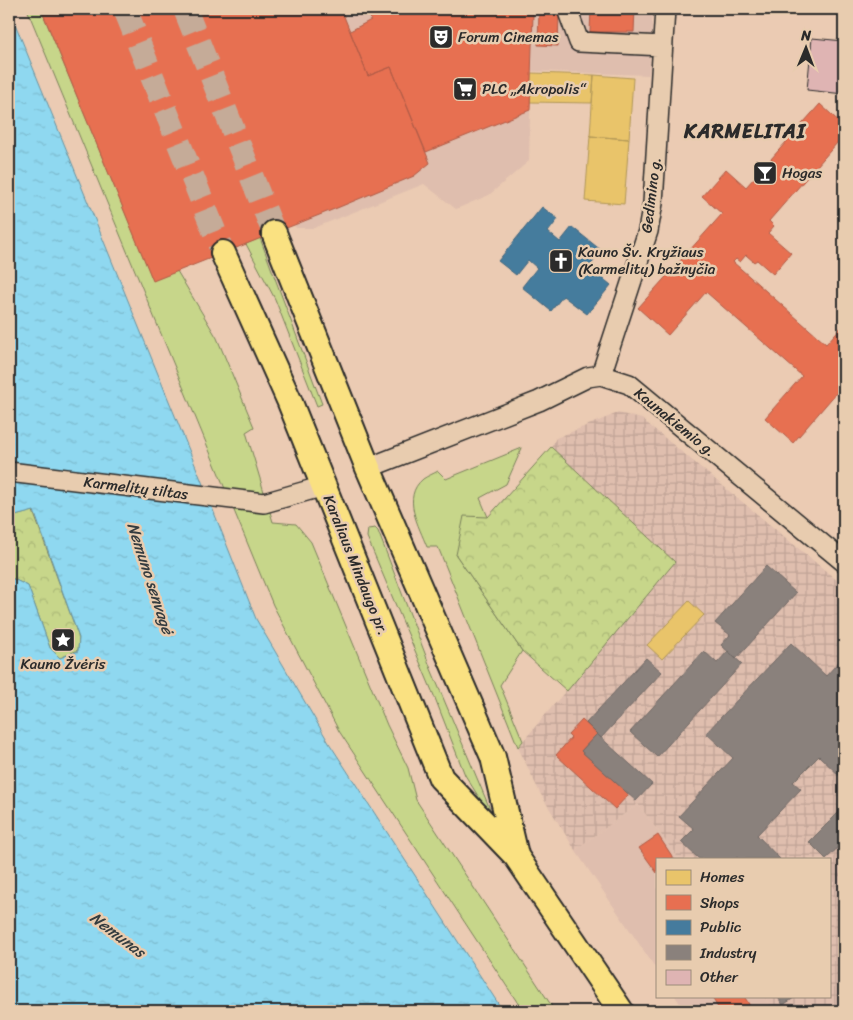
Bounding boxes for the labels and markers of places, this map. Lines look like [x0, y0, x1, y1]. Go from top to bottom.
theatre icon: Forum Cinemas [428, 24, 454, 50]
place label: Forum Cinemas [458, 24, 559, 50]
supermarket icon: PLC „Akropolis“ [452, 76, 478, 102]
place label: PLC „Akropolis“ [482, 76, 587, 102]
bar icon: Hogas [752, 160, 778, 186]
place label: Hogas [782, 160, 822, 186]
place label: Kauno Šv. Kryžiaus (Karmelitų) bažnyčia [578, 239, 716, 282]
church icon: Kauno Šv. Kryžiaus (Karmelitų) bažnyčia [548, 248, 574, 274]
place icon: Kauno Žvėris [50, 627, 76, 653]
place label: Kauno Žvėris [21, 651, 106, 677]

